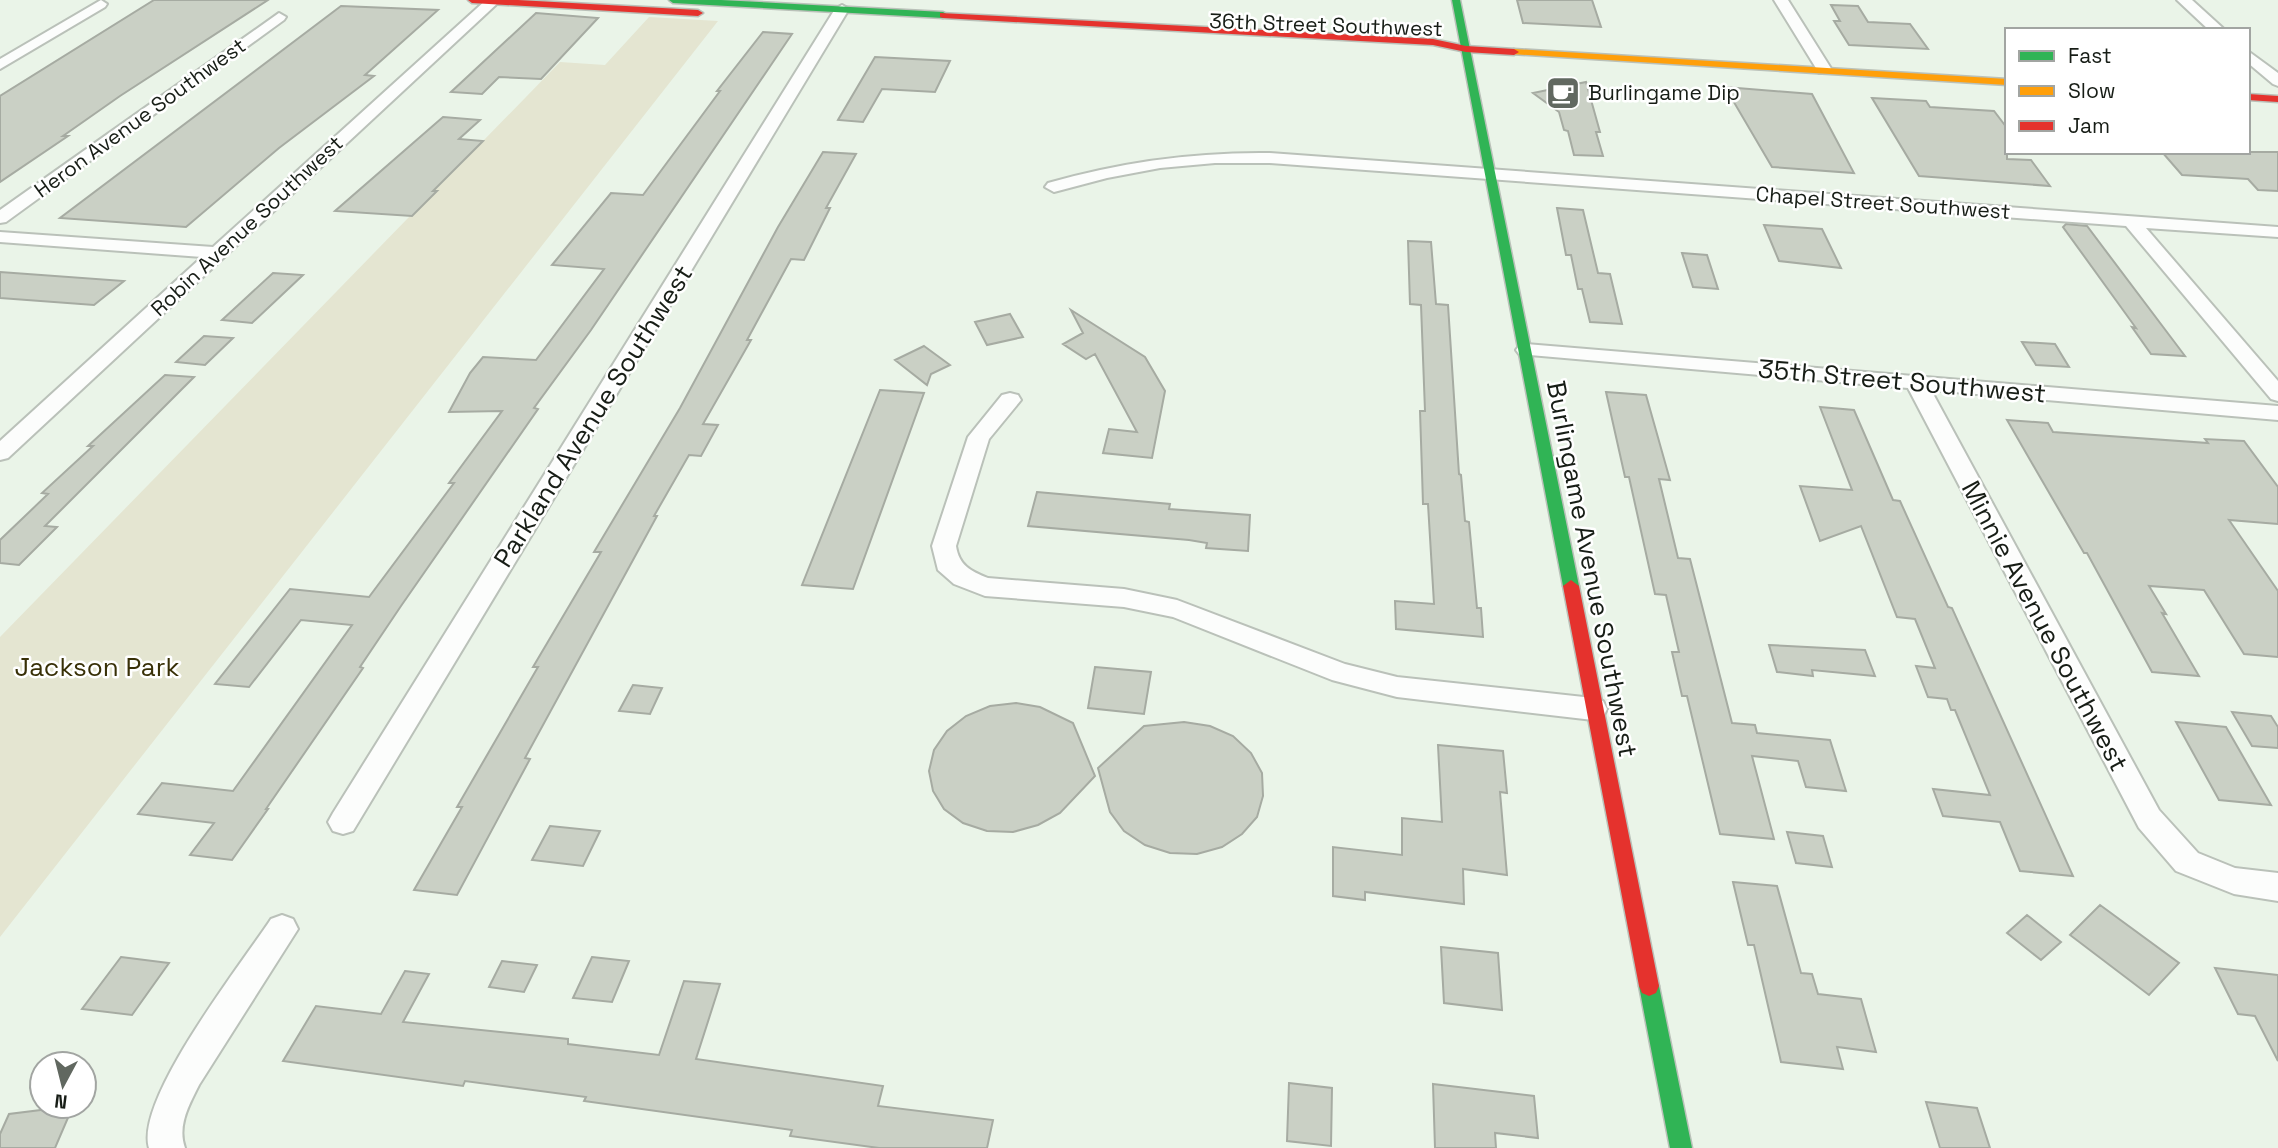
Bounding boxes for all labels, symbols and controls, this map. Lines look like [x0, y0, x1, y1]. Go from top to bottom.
street label: 36th Street Southwest [1209, 7, 1443, 42]
legend [2005, 28, 2250, 154]
street label: Heron Avenue Southwest [29, 32, 251, 203]
text: Fast [2068, 42, 2112, 69]
cafe icon: Burlingame Dip [1544, 74, 1582, 112]
text: Slow [2068, 77, 2116, 104]
place label: Burlingame Dip [1588, 79, 1740, 106]
text: Jam [2068, 112, 2110, 139]
street label: Robin Avenue Southwest [145, 129, 348, 322]
street label: Chapel Street Southwest [1755, 180, 2011, 225]
street label: Parkland Avenue Southwest [486, 259, 700, 573]
street label: 35th Street Southwest [1757, 351, 2047, 411]
street label: Burlingame Avenue Southwest [1539, 378, 1645, 760]
street label: Minnie Avenue Southwest [1954, 475, 2136, 777]
park label: Jackson Park [14, 650, 180, 684]
north arrow [28, 1050, 98, 1120]
text: N [53, 1088, 69, 1115]

